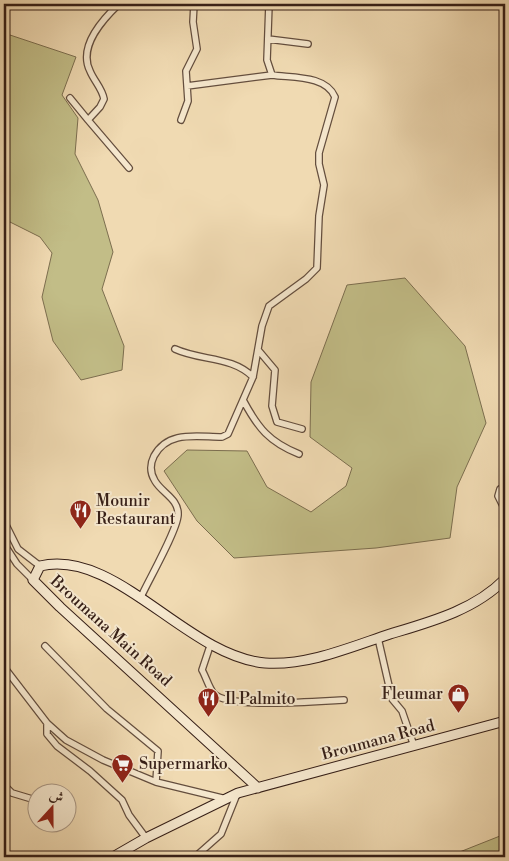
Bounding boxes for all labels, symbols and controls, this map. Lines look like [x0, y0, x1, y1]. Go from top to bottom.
place label: Mounir Restaurant [96, 491, 176, 529]
restaurant icon: Mounir Restaurant [68, 498, 92, 529]
street label: Broumana Main Road [45, 571, 176, 691]
shop icon: Fleumar [447, 682, 471, 713]
place label: Fleumar [382, 684, 443, 704]
restaurant icon: Il Palmito [197, 687, 221, 718]
place label: Il Palmito [225, 689, 296, 709]
street label: Broumana Road [318, 715, 437, 765]
supermarket icon: Supermarko [111, 752, 135, 783]
place label: Supermarko [139, 754, 228, 774]
north arrow [28, 784, 78, 834]
text: ش [47, 786, 66, 808]

